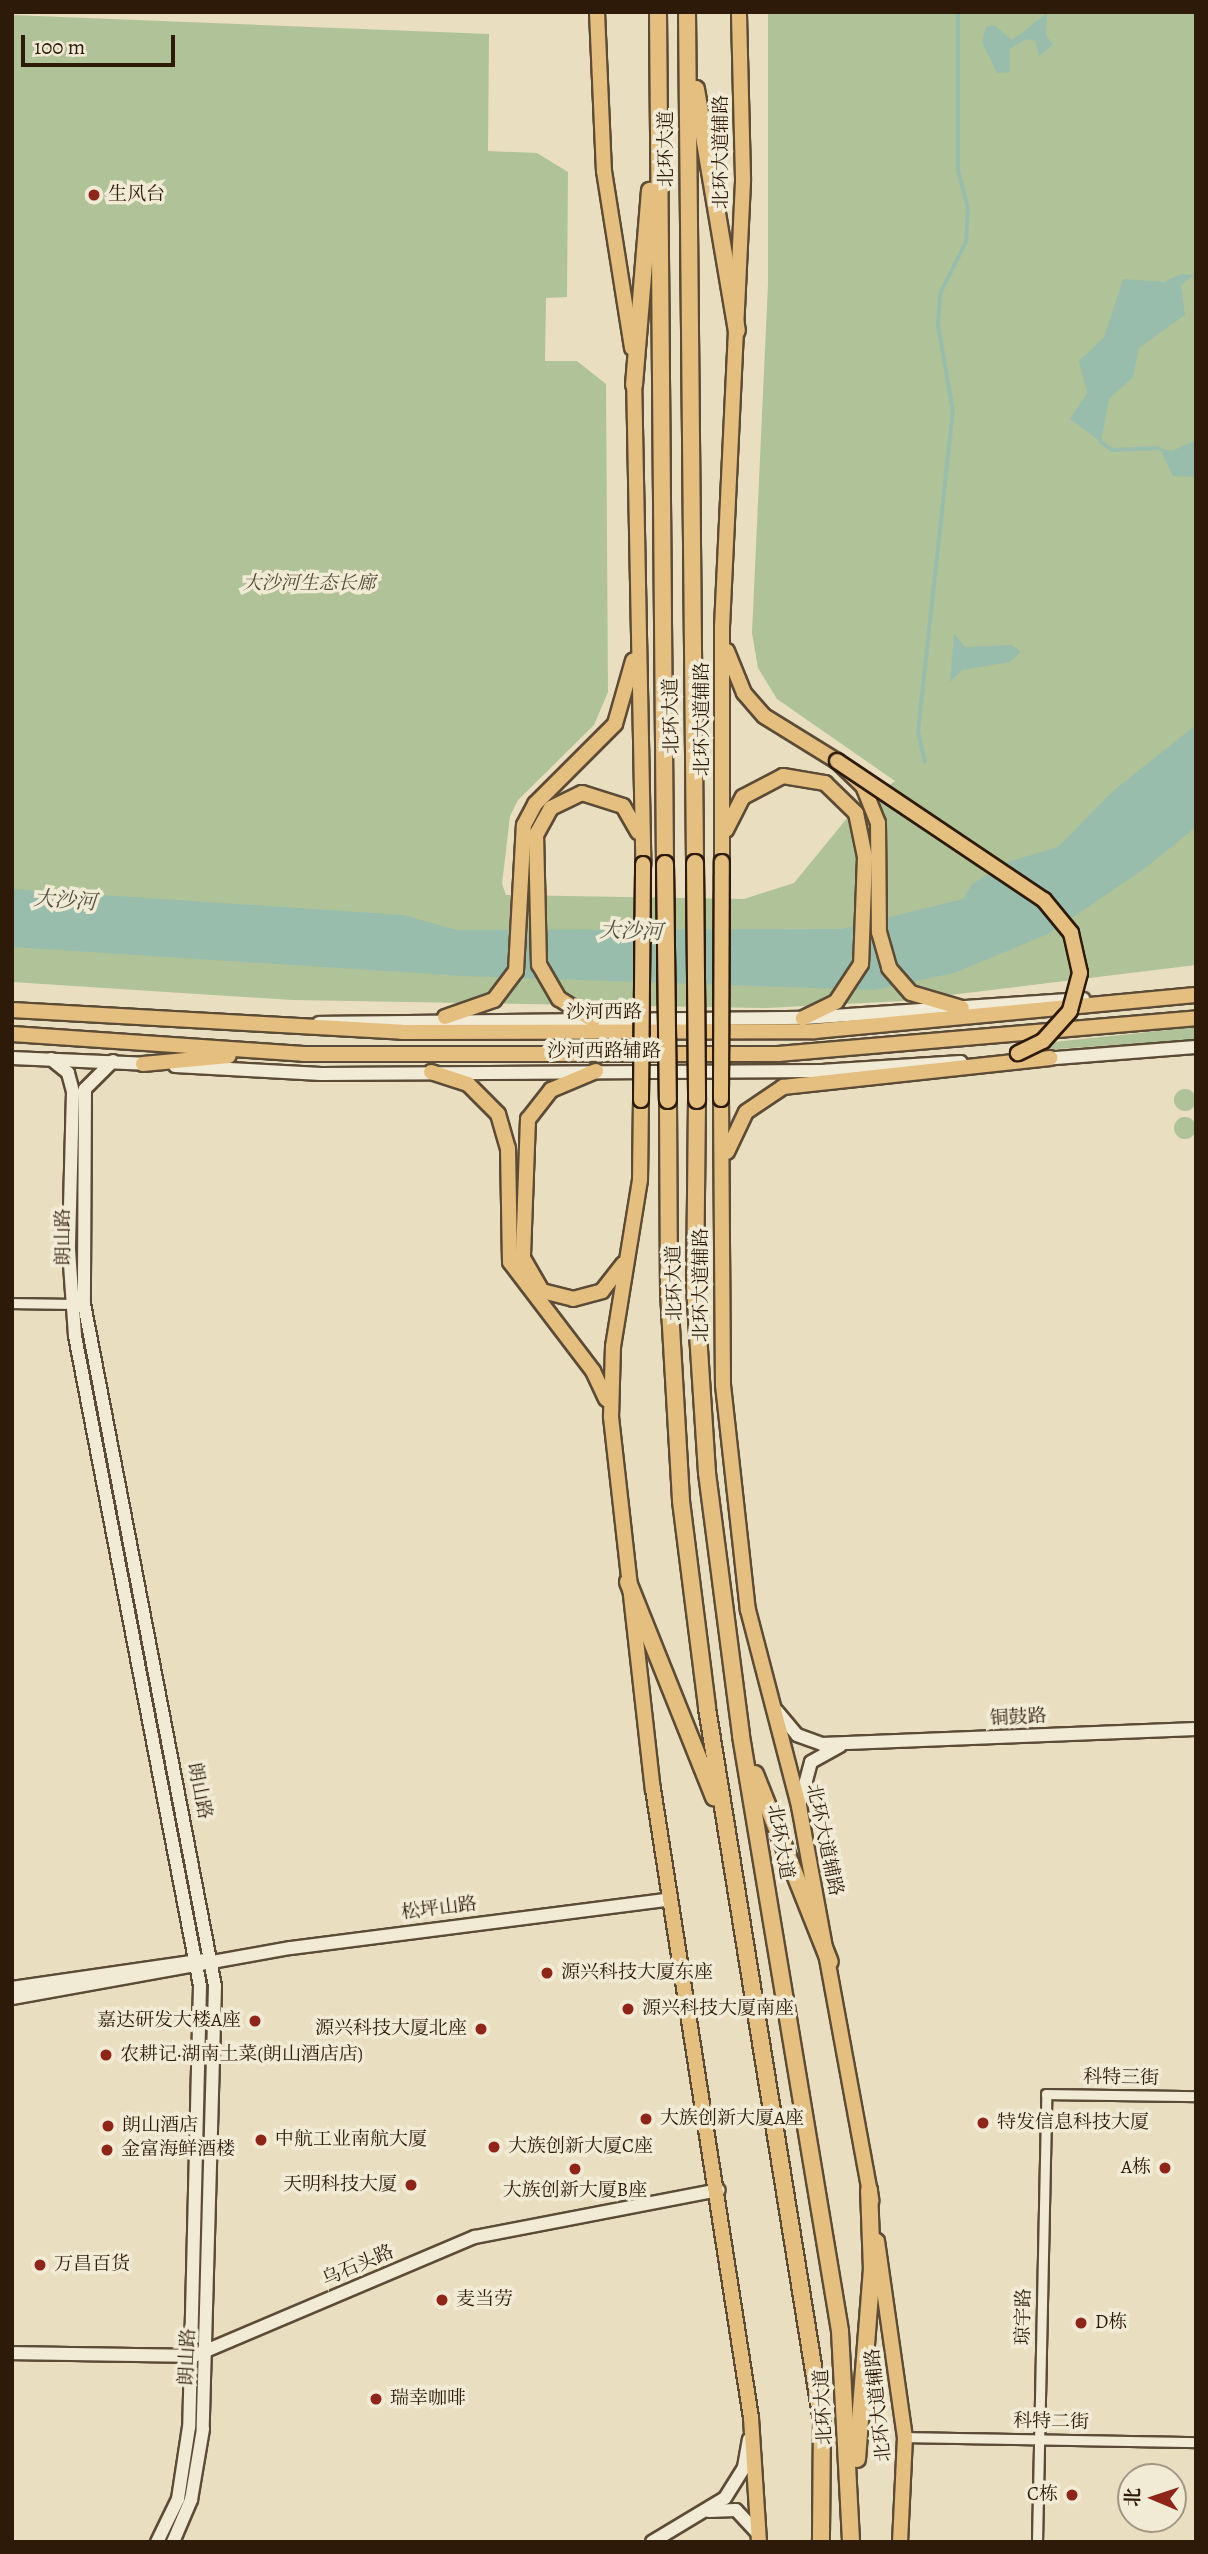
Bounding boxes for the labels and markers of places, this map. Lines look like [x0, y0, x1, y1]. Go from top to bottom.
place label: 生风台 [108, 184, 165, 206]
marker: 生风台 [86, 187, 102, 203]
place label: 源兴科技大厦东座 [561, 1962, 713, 1984]
marker: 源兴科技大厦东座 [539, 1965, 555, 1981]
place label: 源兴科技大厦南座 [642, 1998, 794, 2020]
marker: 源兴科技大厦南座 [620, 2001, 636, 2017]
place label: 嘉达研发大楼A座 [97, 2010, 241, 2032]
marker: 嘉达研发大楼A座 [247, 2013, 263, 2029]
place label: 源兴科技大厦北座 [315, 2018, 467, 2040]
marker: 源兴科技大厦北座 [473, 2021, 489, 2037]
place label: 农耕记·湖南土菜(朗山酒店店) [120, 2044, 363, 2066]
marker: 农耕记·湖南土菜(朗山酒店店) [98, 2047, 114, 2063]
place label: 大族创新大厦A座 [660, 2108, 804, 2130]
marker: 大族创新大厦A座 [638, 2111, 654, 2127]
place label: 特发信息科技大厦 [997, 2112, 1149, 2134]
place label: 朗山酒店 [122, 2115, 198, 2137]
marker: 特发信息科技大厦 [975, 2115, 991, 2131]
marker: 朗山酒店 [100, 2118, 116, 2134]
place label: 中航工业南航大厦 [275, 2129, 427, 2151]
marker: 中航工业南航大厦 [253, 2132, 269, 2148]
place label: 大族创新大厦C座 [508, 2136, 653, 2158]
place label: 金富海鲜酒楼 [121, 2139, 235, 2161]
marker: 大族创新大厦C座 [486, 2139, 502, 2155]
marker: 金富海鲜酒楼 [99, 2142, 115, 2158]
place label: A栋 [1121, 2157, 1151, 2179]
marker: A栋 [1157, 2160, 1173, 2176]
marker: 大族创新大厦B座 [567, 2161, 583, 2177]
place label: 天明科技大厦 [283, 2174, 397, 2196]
marker: 天明科技大厦 [403, 2177, 419, 2193]
place label: 大族创新大厦B座 [503, 2180, 647, 2202]
place label: 万昌百货 [54, 2254, 130, 2276]
marker: 万昌百货 [32, 2257, 48, 2273]
place label: 麦当劳 [456, 2289, 513, 2311]
marker: 麦当劳 [434, 2292, 450, 2308]
place label: D栋 [1095, 2312, 1127, 2334]
marker: D栋 [1073, 2315, 1089, 2331]
place label: 瑞幸咖啡 [390, 2388, 466, 2410]
marker: 瑞幸咖啡 [368, 2391, 384, 2407]
place label: C栋 [1027, 2484, 1058, 2506]
marker: C栋 [1064, 2487, 1080, 2503]

